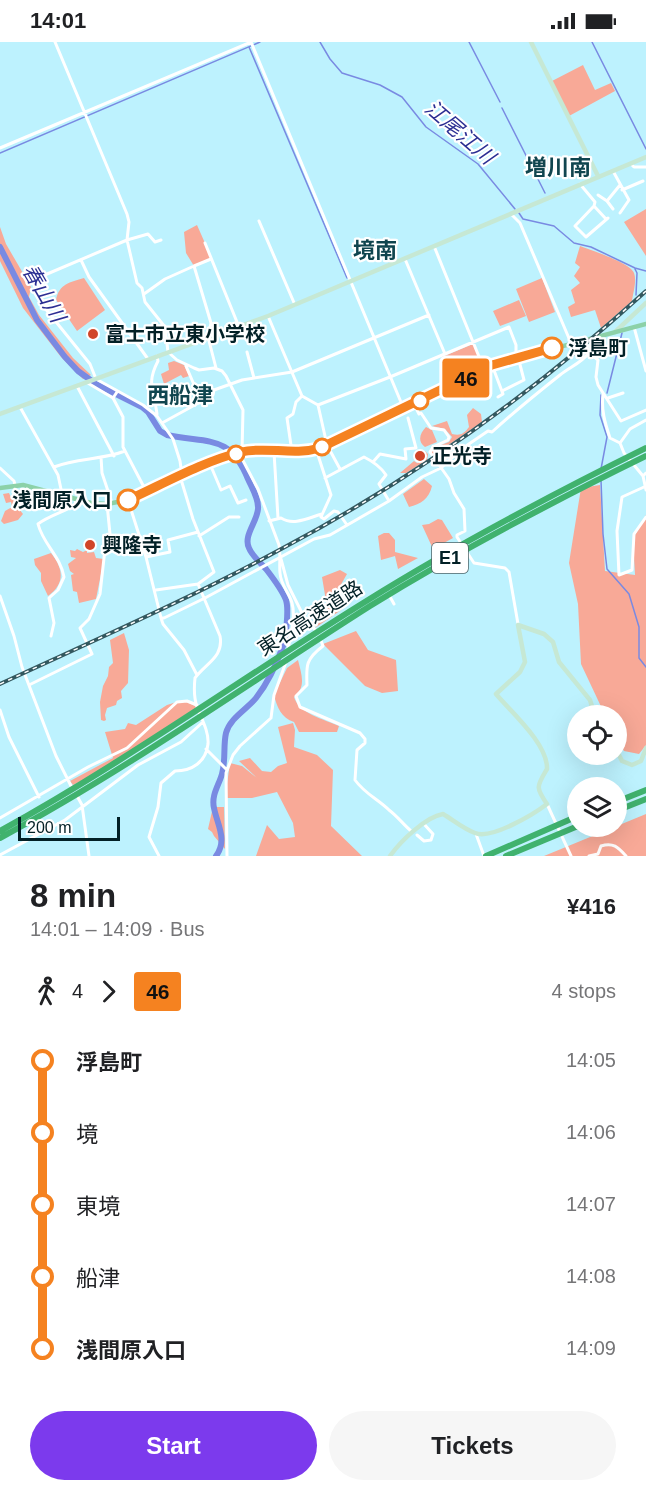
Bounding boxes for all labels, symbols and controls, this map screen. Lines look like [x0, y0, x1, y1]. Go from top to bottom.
text: 14:01 [30, 8, 86, 33]
water label: 江尾江川 [421, 96, 501, 170]
district label: 増川南 [525, 155, 591, 180]
district label: 境南 [353, 238, 397, 263]
water label: 春山川 [18, 260, 71, 328]
place label: 富士市立東小学校 [105, 323, 265, 345]
marker: 富士市立東小学校 [86, 327, 100, 341]
marker: 浮島町 [541, 337, 563, 359]
place label: 浮島町 [568, 337, 628, 359]
line badge: 46 [439, 358, 493, 398]
text: 46 [454, 367, 478, 390]
district label: 西船津 [147, 383, 213, 408]
unlabelled marker [411, 392, 429, 410]
unlabelled marker [313, 438, 331, 456]
unlabelled marker [227, 445, 245, 463]
place label: 正光寺 [432, 445, 492, 467]
marker: 正光寺 [413, 449, 427, 463]
place label: 浅間原入口 [12, 489, 112, 511]
marker: 浅間原入口 [117, 489, 139, 511]
place label: 興隆寺 [102, 534, 162, 556]
marker: 興隆寺 [83, 538, 97, 552]
road number: E1 [432, 543, 468, 573]
street label: 東名高速道路 [254, 576, 366, 660]
map controls [567, 705, 627, 837]
button: locate [567, 705, 627, 765]
button: layers [567, 777, 627, 837]
scale bar [18, 814, 120, 842]
text: 200 m [27, 819, 71, 836]
text: 8 min [30, 877, 116, 914]
text: ¥416 [567, 894, 616, 919]
text: 14:01 – 14:09 · Bus [30, 918, 205, 940]
icon: walk [30, 975, 63, 1008]
icon: forward [92, 975, 125, 1008]
text: 4 [72, 980, 83, 1002]
text: 46 [146, 980, 169, 1003]
text: 4 stops [552, 980, 616, 1002]
text: 14:05 [566, 1049, 616, 1071]
text: 浮島町 [76, 1050, 142, 1075]
text: 14:06 [566, 1121, 616, 1143]
text: 境 [76, 1122, 98, 1147]
text: 14:07 [566, 1193, 616, 1215]
text: 東境 [76, 1194, 120, 1219]
text: 14:08 [566, 1265, 616, 1287]
text: 船津 [76, 1266, 120, 1291]
text: 14:09 [566, 1337, 616, 1359]
text: 浅間原入口 [76, 1338, 186, 1363]
button: Start [30, 1411, 317, 1480]
button: Tickets [329, 1411, 616, 1480]

